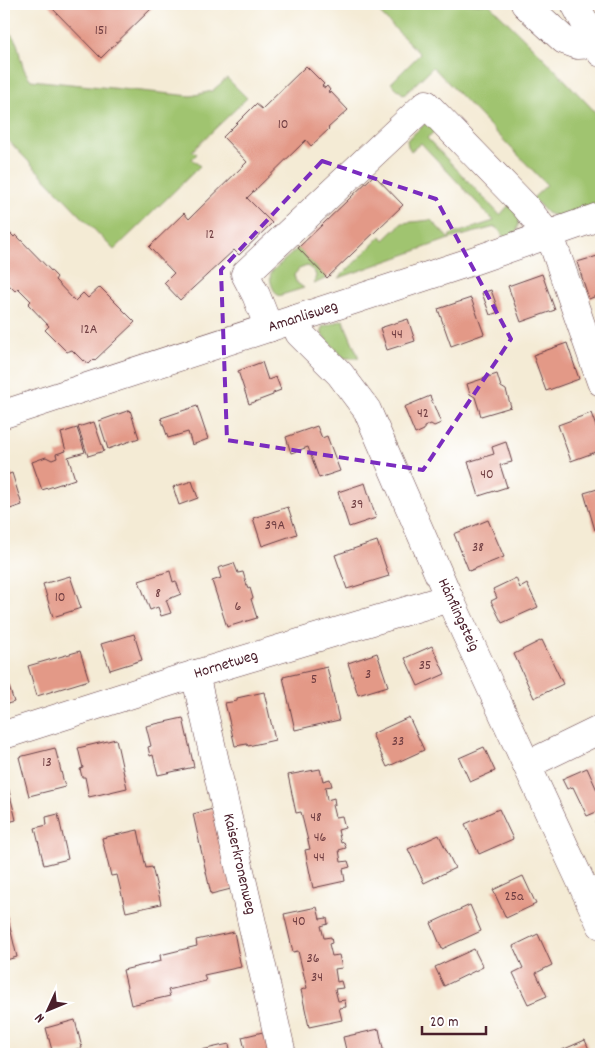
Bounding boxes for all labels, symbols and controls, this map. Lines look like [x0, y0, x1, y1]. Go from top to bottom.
house number: 151 [95, 21, 107, 41]
house number: 10 [278, 115, 288, 135]
house number: 12 [205, 225, 215, 245]
street label: Amanlisweg [265, 295, 341, 339]
house number: 12A [81, 320, 98, 340]
house number: 44 [391, 325, 403, 345]
house number: 42 [417, 404, 429, 424]
house number: 40 [480, 465, 494, 485]
house number: 39 [351, 495, 363, 515]
house number: 39A [265, 516, 285, 536]
house number: 38 [472, 538, 484, 558]
street label: Hänflingsteig [431, 575, 485, 655]
house number: 8 [155, 584, 161, 604]
house number: 10 [55, 588, 65, 608]
house number: 6 [235, 597, 242, 617]
street label: Hornetweg [191, 644, 261, 686]
house number: 35 [419, 656, 431, 676]
house number: 3 [365, 665, 371, 685]
house number: 5 [311, 670, 317, 690]
house number: 33 [392, 732, 404, 752]
house number: 13 [42, 753, 52, 773]
house number: 48 [310, 808, 322, 828]
street label: Kaiserkronenweg [216, 811, 262, 917]
house number: 46 [314, 828, 326, 848]
house number: 44 [313, 848, 325, 868]
house number: 25a [504, 887, 524, 907]
house number: 40 [292, 912, 306, 932]
house number: 36 [306, 949, 320, 969]
house number: 34 [311, 968, 323, 988]
north arrow [22, 986, 72, 1036]
scale bar [422, 1003, 486, 1035]
text: N [30, 1008, 50, 1027]
text: 20 m [430, 1012, 458, 1034]

